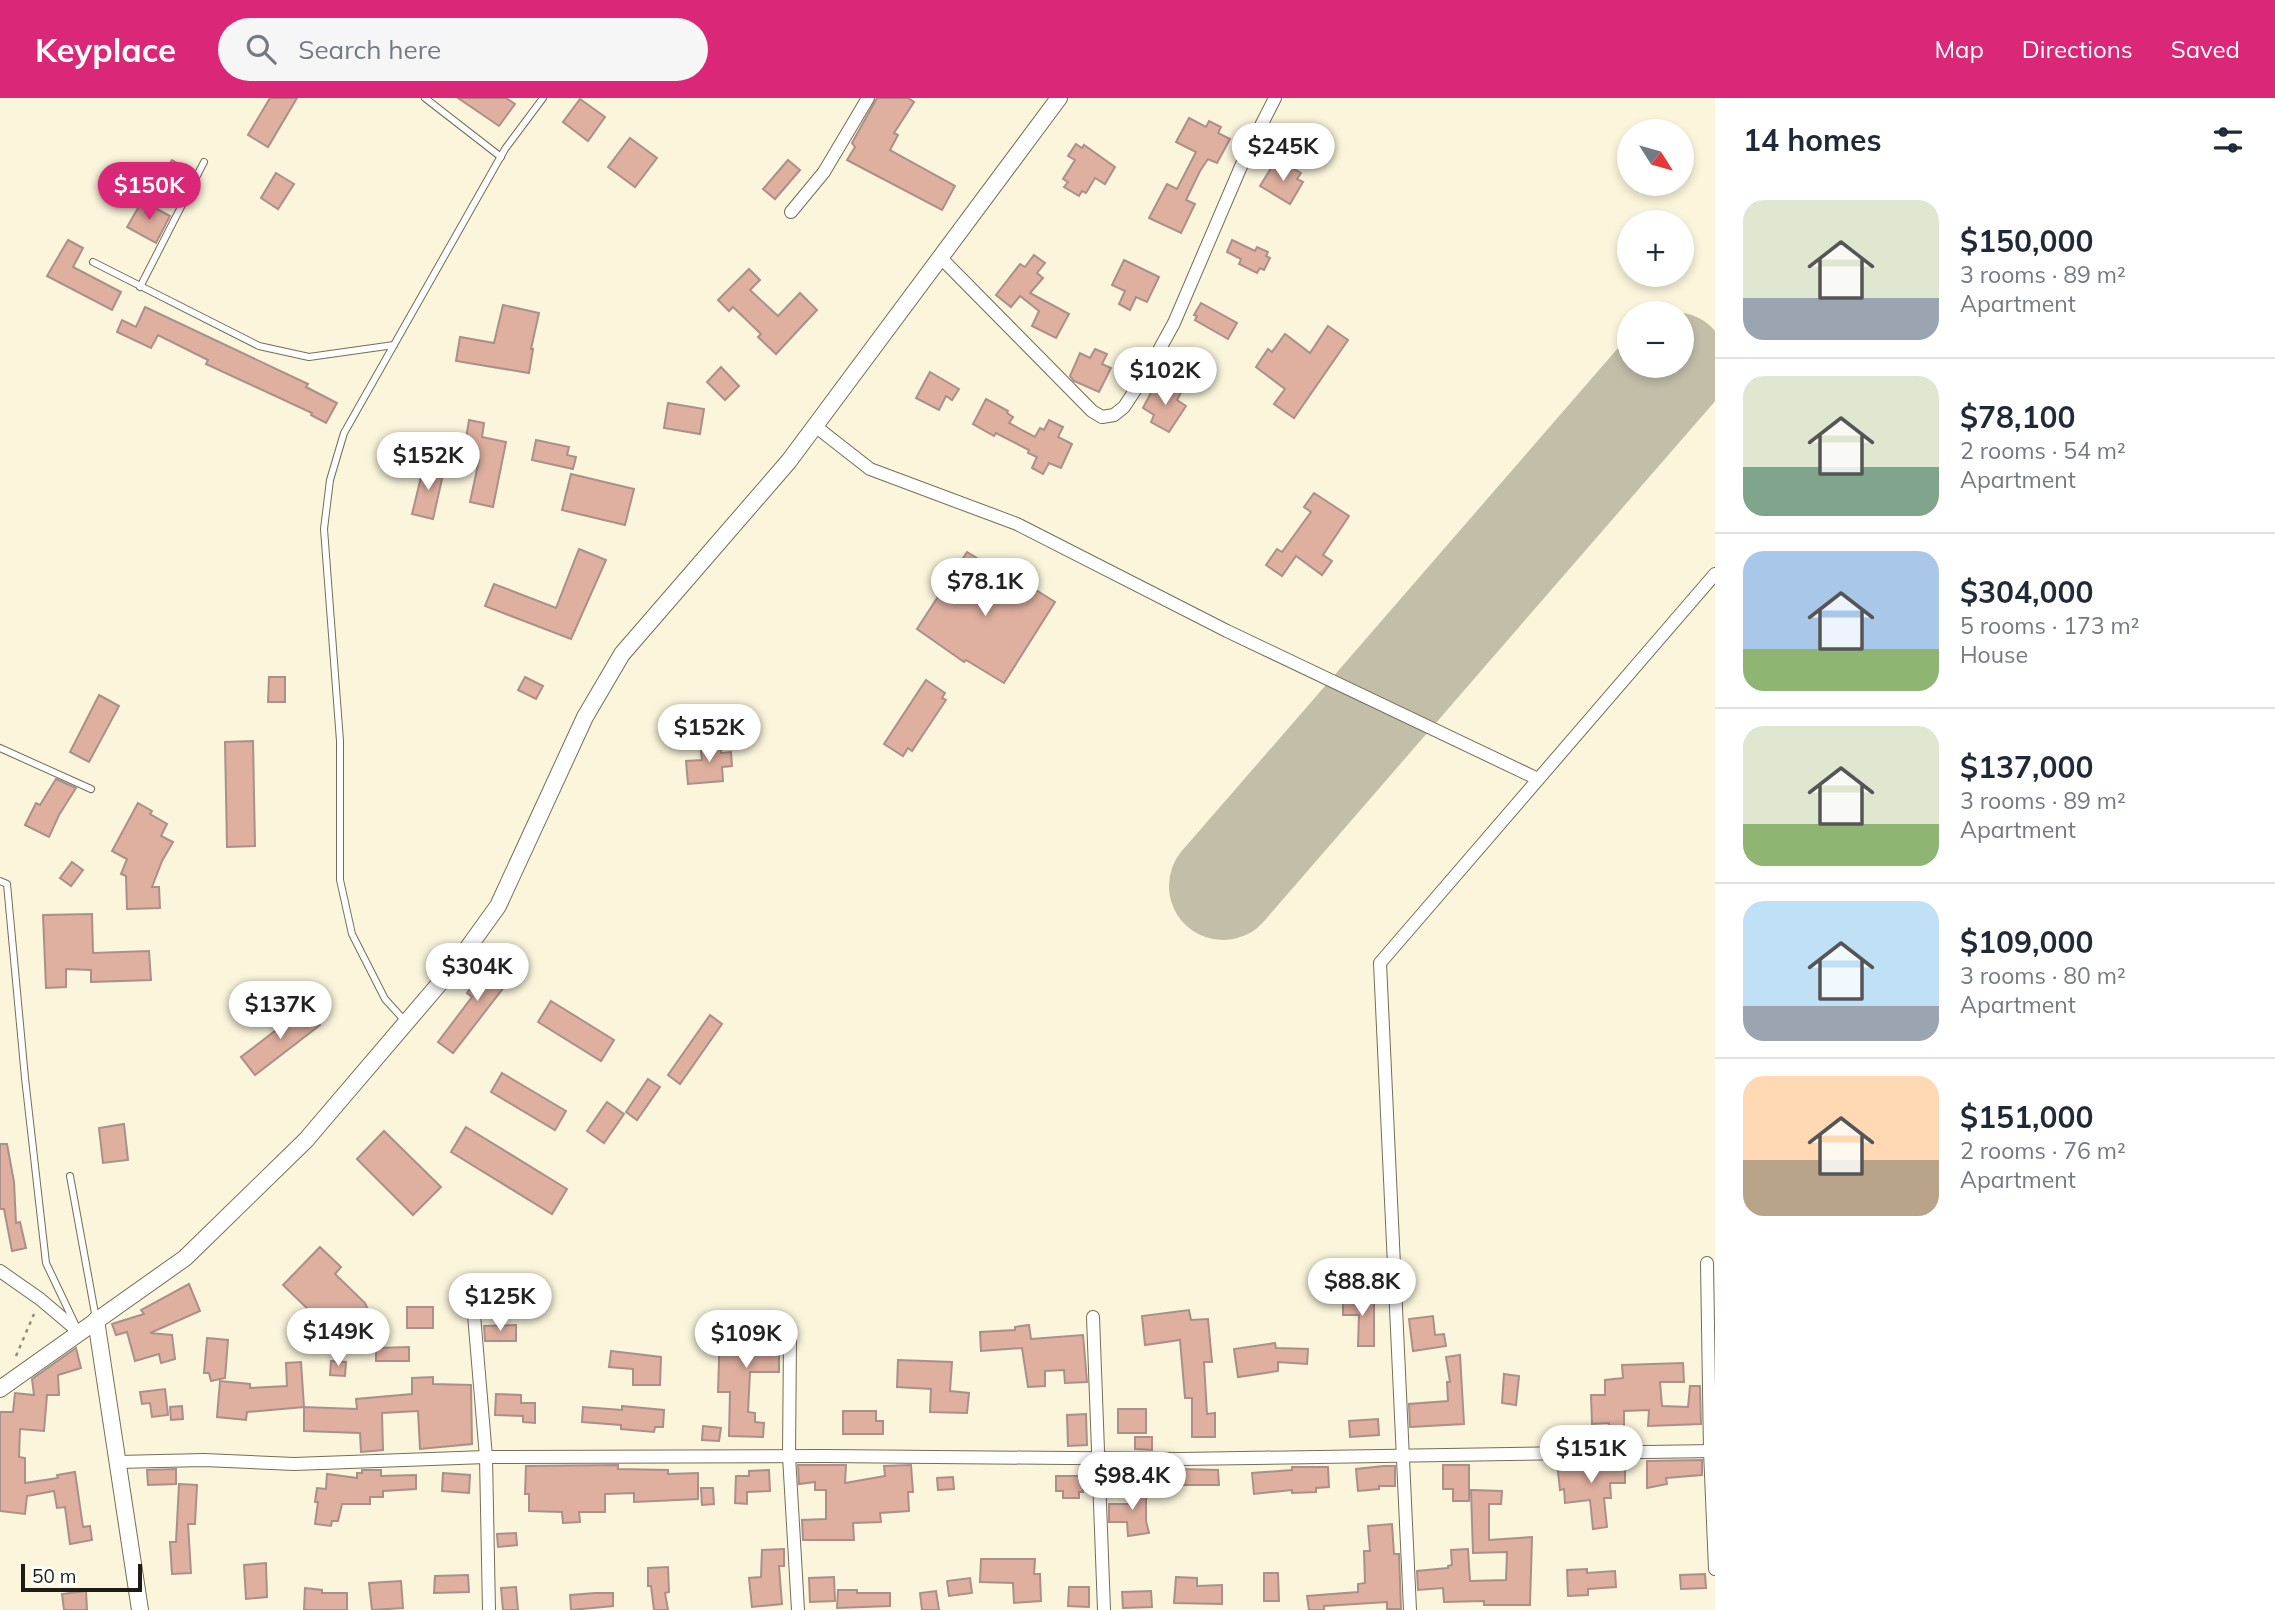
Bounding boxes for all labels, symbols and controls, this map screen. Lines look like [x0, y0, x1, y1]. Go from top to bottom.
search box [218, 18, 708, 81]
text: Keyplace [35, 29, 176, 70]
icon: search [242, 30, 280, 68]
text: Search here [298, 33, 441, 66]
text: Map [1934, 34, 1984, 64]
text: Directions [2022, 34, 2133, 64]
text: Saved [2171, 34, 2240, 64]
north arrow [1617, 119, 1694, 196]
map controls [1617, 119, 1694, 378]
text: 14 homes [1743, 121, 1882, 159]
icon: filters [2209, 121, 2247, 159]
pin: $245K [1234, 123, 1332, 183]
text: $245K [1248, 131, 1318, 160]
pin: $150K [100, 162, 198, 222]
text: $150K [114, 170, 184, 199]
button: + [1617, 210, 1694, 287]
text: $150,000 [1960, 222, 2093, 260]
icon: home [1799, 228, 1883, 312]
text: 3 rooms · 89 m² [1960, 260, 2126, 289]
text: Apartment [1960, 289, 2076, 318]
button: − [1617, 301, 1694, 378]
pin: $102K [1116, 348, 1214, 407]
text: $102K [1130, 355, 1200, 384]
text: $78,100 [1960, 398, 2075, 436]
icon: home [1799, 404, 1883, 488]
pin: $152K [379, 432, 477, 492]
text: 2 rooms · 54 m² [1960, 436, 2126, 465]
text: $152K [393, 440, 463, 469]
text: Apartment [1960, 465, 2076, 494]
pin: $78.1K [928, 559, 1042, 618]
text: $78.1K [947, 566, 1023, 595]
text: $304,000 [1960, 573, 2093, 611]
icon: home [1799, 579, 1883, 663]
text: 5 rooms · 173 m² [1960, 611, 2140, 640]
text: House [1960, 640, 2028, 669]
pin: $152K [660, 704, 758, 764]
text: $152K [674, 712, 744, 741]
text: $137,000 [1960, 748, 2093, 786]
icon: home [1799, 754, 1883, 838]
text: 3 rooms · 89 m² [1960, 786, 2126, 815]
text: Apartment [1960, 815, 2076, 844]
text: $109,000 [1960, 923, 2093, 961]
icon: home [1799, 929, 1883, 1013]
pin: $304K [428, 944, 526, 1003]
text: $304K [442, 951, 512, 980]
text: 3 rooms · 80 m² [1960, 961, 2126, 990]
pin: $137K [231, 982, 329, 1041]
text: $137K [245, 989, 315, 1018]
text: Apartment [1960, 990, 2076, 1019]
text: $151,000 [1960, 1098, 2093, 1136]
icon: home [1799, 1104, 1883, 1188]
text: 2 rooms · 76 m² [1960, 1136, 2126, 1165]
text: Apartment [1960, 1165, 2076, 1194]
pin: $88.8K [1305, 1258, 1419, 1318]
text: $88.8K [1324, 1266, 1400, 1295]
pin: $125K [451, 1274, 549, 1333]
text: $125K [465, 1281, 535, 1310]
pin: $149K [289, 1308, 387, 1368]
pin: $109K [697, 1310, 795, 1370]
text: $149K [303, 1316, 373, 1345]
text: $109K [711, 1318, 781, 1347]
pin: $151K [1542, 1426, 1640, 1485]
text: $151K [1556, 1433, 1626, 1462]
pin: $98.4K [1075, 1452, 1189, 1512]
text: $98.4K [1094, 1460, 1170, 1489]
scale bar [21, 1561, 142, 1593]
text: 50 m [32, 1564, 76, 1588]

